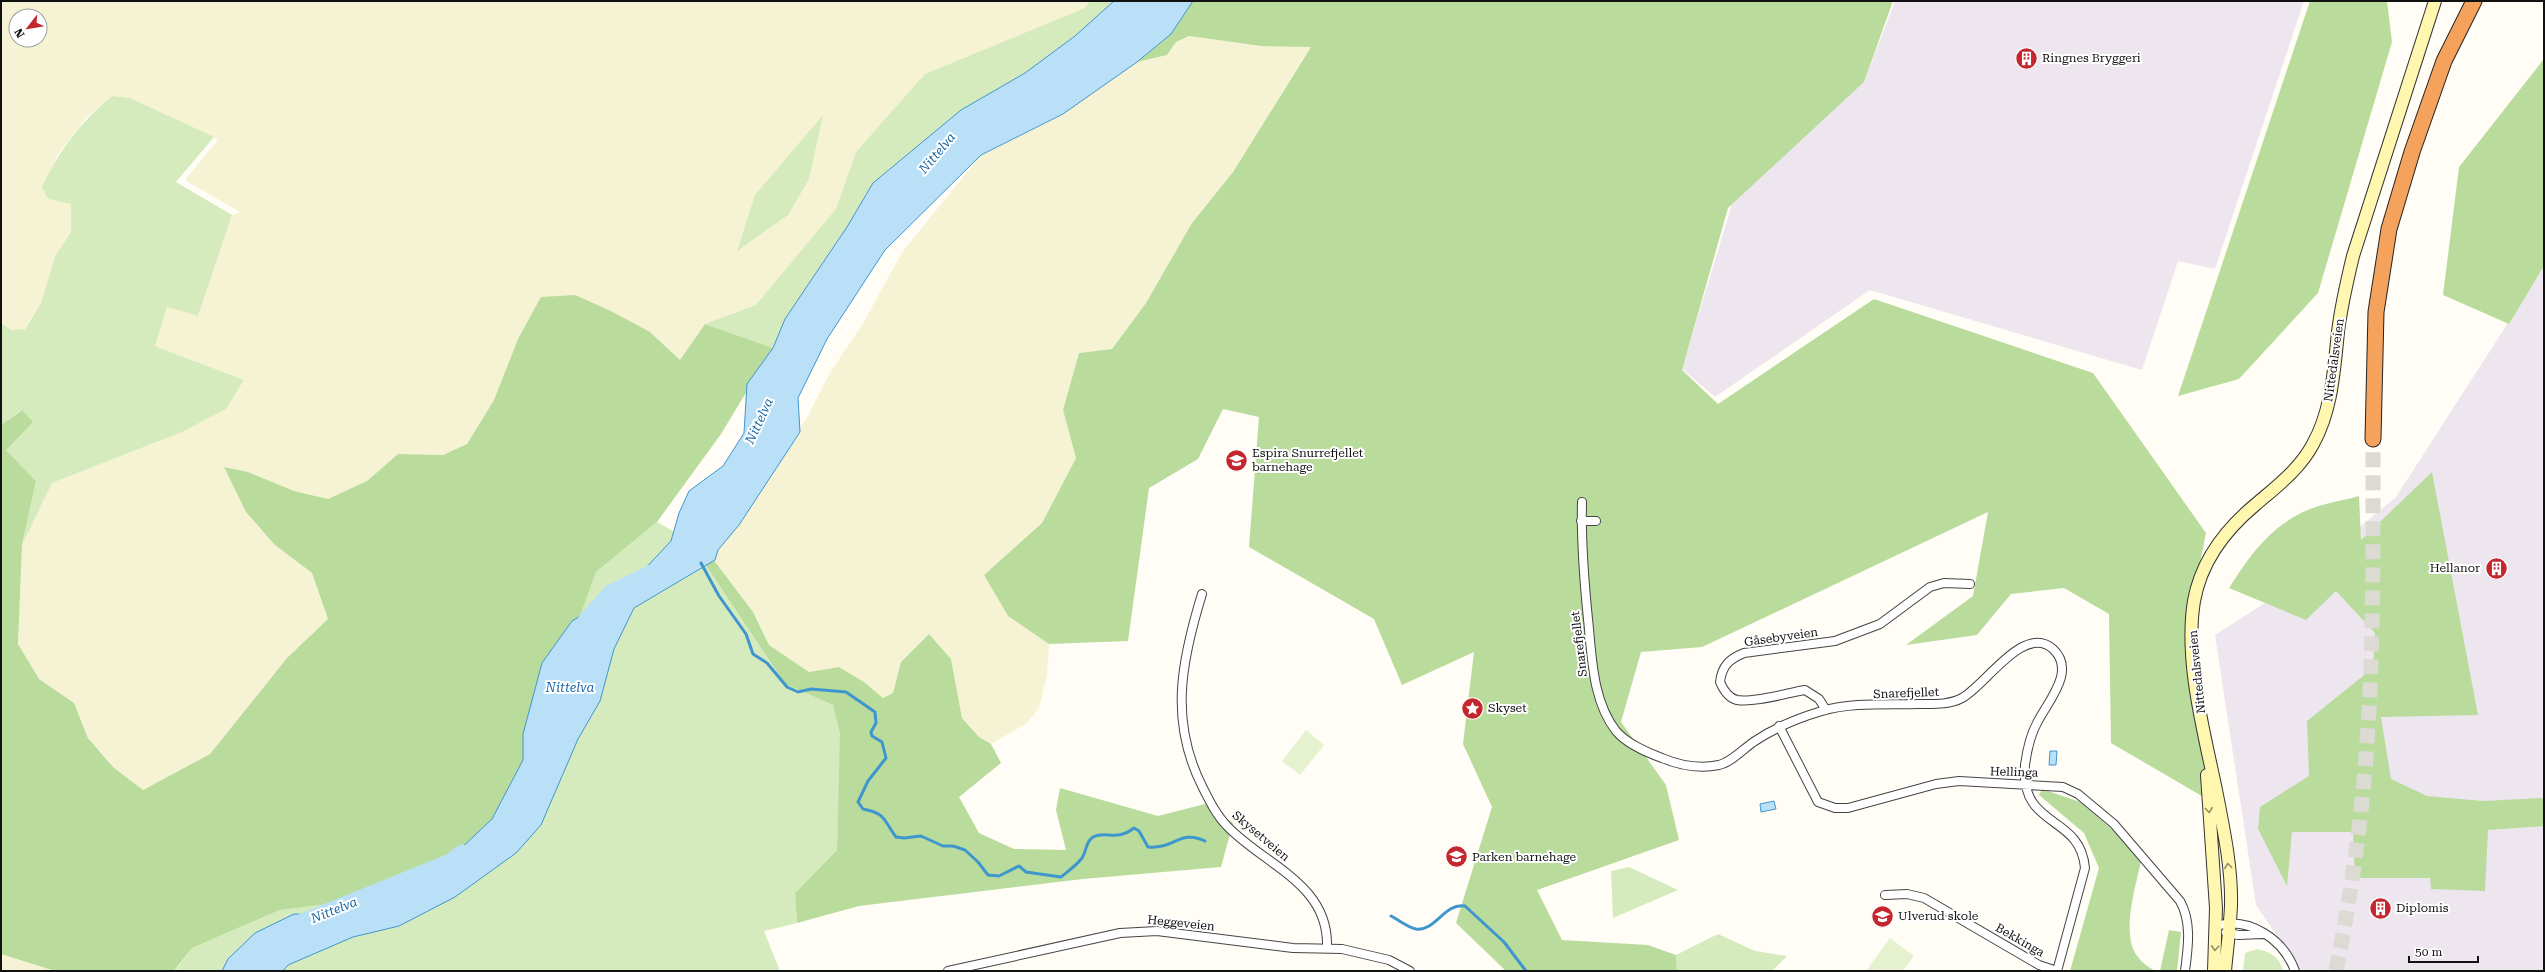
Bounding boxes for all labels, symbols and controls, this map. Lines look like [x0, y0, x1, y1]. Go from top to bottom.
north arrow [8, 8, 48, 48]
text: N [12, 25, 28, 40]
building icon: Ringnes Bryggeri [2013, 45, 2039, 71]
place label: Ringnes Bryggeri [2042, 51, 2141, 65]
water label: Nittelva [915, 129, 959, 177]
street label: Nittedalsveien [2321, 317, 2347, 403]
water label: Nittelva [741, 396, 776, 447]
place label: Espira Snurrefjellet barnehage [1252, 446, 1364, 474]
school or university icon: Espira Snurrefjellet barnehage [1223, 447, 1249, 473]
building icon: Hellanor [2483, 555, 2509, 581]
place label: Hellanor [2430, 561, 2480, 575]
street label: Snarefjellet [1568, 610, 1590, 678]
street label: Gåsebyveien [1743, 625, 1819, 649]
street label: Nittedalsveien [2186, 629, 2208, 714]
water label: Nittelva [545, 680, 595, 695]
street label: Snarefjellet [1873, 685, 1940, 701]
place icon: Skyset [1459, 695, 1485, 721]
place label: Skyset [1488, 701, 1527, 715]
street label: Hellinga [1990, 764, 2039, 780]
one-way arrow [2204, 807, 2213, 813]
street label: Skysetveien [1230, 808, 1293, 864]
school or university icon: Parken barnehage [1444, 844, 1470, 870]
place label: Parken barnehage [1472, 850, 1576, 864]
one-way arrow [2224, 863, 2233, 869]
water label: Nittelva [308, 894, 360, 926]
building icon: Diplomis [2368, 895, 2394, 921]
place label: Diplomis [2396, 901, 2449, 915]
school or university icon: Ulverud skole [1870, 903, 1896, 929]
place label: Ulverud skole [1898, 909, 1979, 923]
street label: Heggeveien [1147, 912, 1216, 934]
street label: Bekkinga [1993, 920, 2047, 960]
scale bar [2409, 938, 2478, 964]
one-way arrow [2211, 945, 2220, 951]
text: 50 m [2415, 945, 2442, 959]

